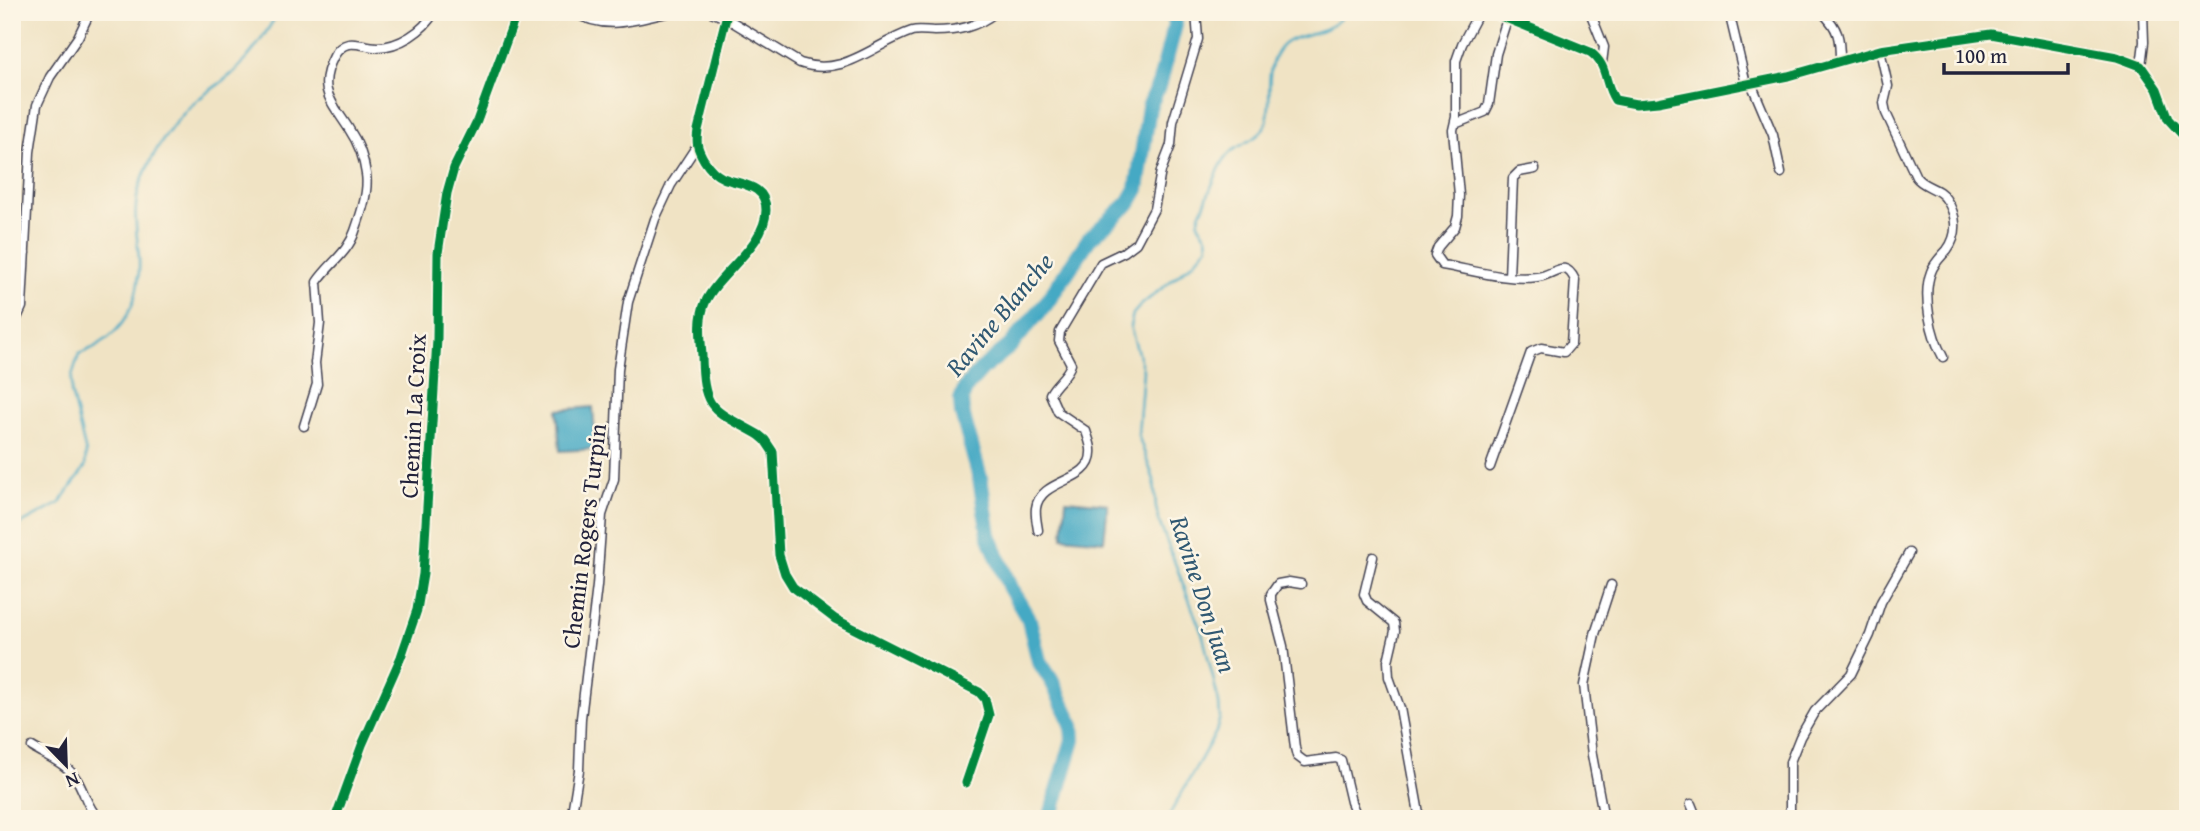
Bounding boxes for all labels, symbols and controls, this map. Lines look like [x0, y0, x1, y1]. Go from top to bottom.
scale bar [1944, 32, 2069, 76]
text: 100 m [1955, 40, 2007, 71]
water label: Ravine Blanche [935, 244, 1063, 385]
street label: Chemin La Croix [391, 332, 435, 499]
street label: Chemin Rogers Turpin [553, 421, 615, 650]
water label: Ravine Don Juan [1160, 509, 1248, 678]
north arrow [32, 730, 102, 800]
text: N [61, 765, 84, 796]

